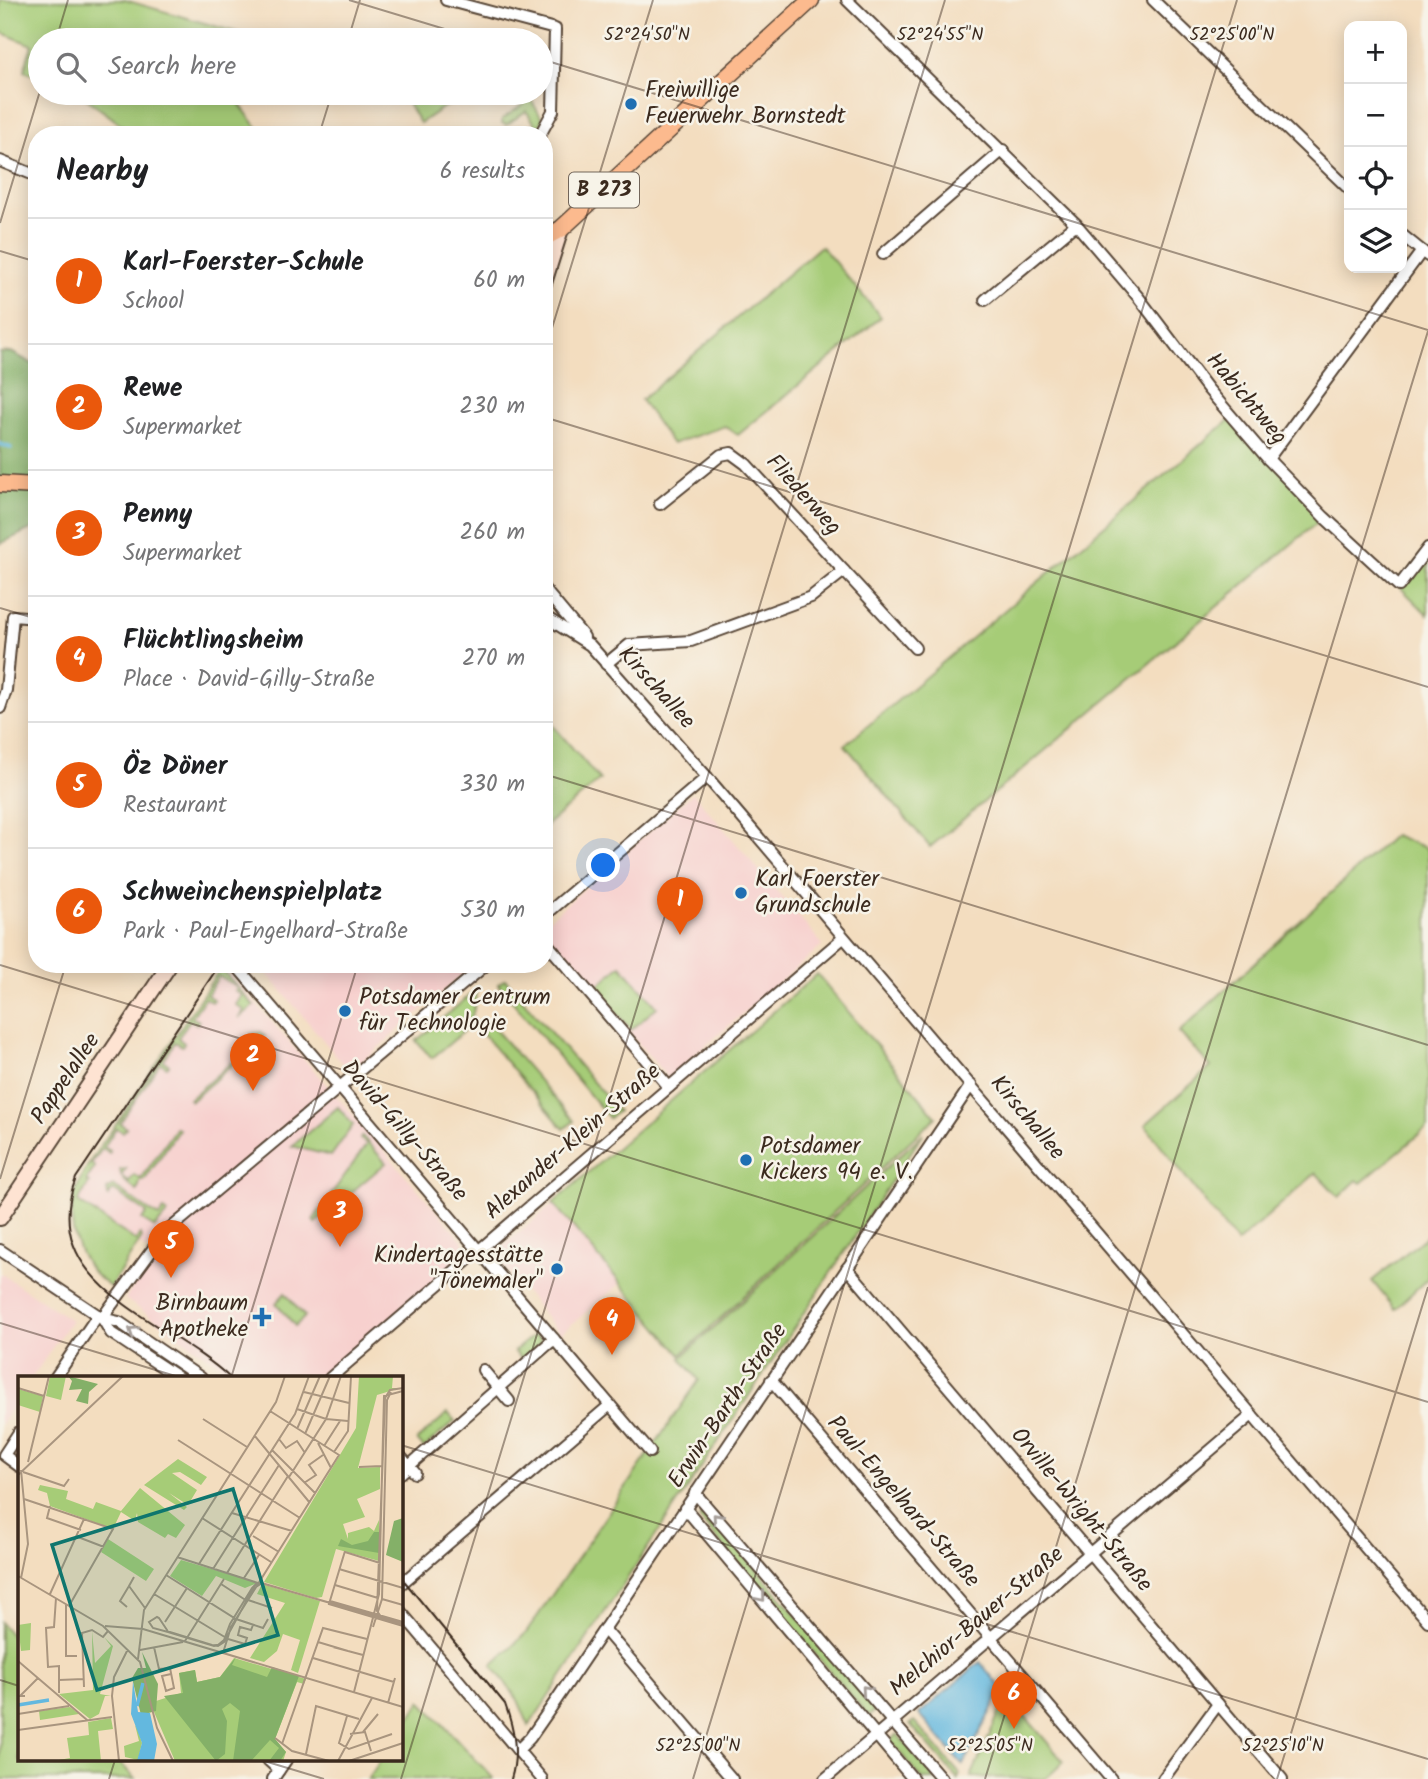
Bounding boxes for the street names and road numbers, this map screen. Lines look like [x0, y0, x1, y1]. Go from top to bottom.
road number: B 273 [569, 172, 639, 208]
street label: Habichtweg [1196, 345, 1296, 453]
street label: Fliederweg [756, 446, 850, 544]
street label: Kirschallee [609, 638, 703, 738]
street label: Pappelallee [22, 1026, 110, 1132]
street label: David-Gilly-Straße [332, 1052, 476, 1210]
street label: Alexander-Klein-Straße [477, 1055, 669, 1229]
street label: Kirschallee [980, 1067, 1074, 1169]
street label: Erwin-Barth-Straße [659, 1316, 797, 1496]
street label: Paul-Engelhard-Straße [817, 1407, 989, 1597]
street label: Orville-Wright-Straße [1001, 1419, 1161, 1601]
street label: Melchior-Bauer-Straße [882, 1538, 1072, 1706]

